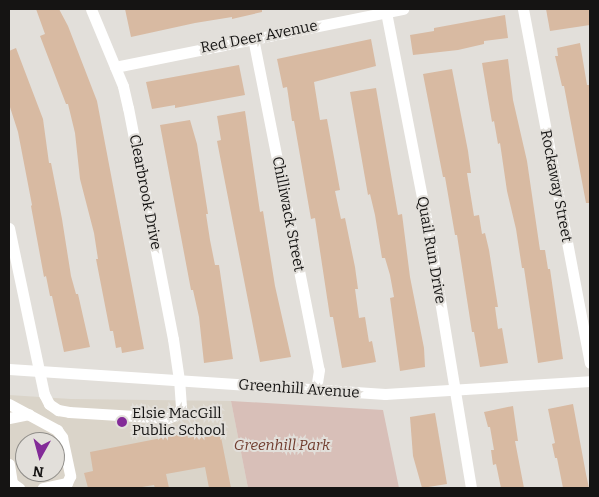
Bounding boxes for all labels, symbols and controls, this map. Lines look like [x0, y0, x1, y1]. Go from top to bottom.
street label: Red Deer Avenue [199, 17, 319, 57]
street label: Rockaway Street [536, 128, 576, 244]
street label: Clearbrook Drive [125, 133, 165, 251]
street label: Chilliwack Street [268, 155, 308, 273]
street label: Quail Run Drive [413, 195, 449, 305]
street label: Greenhill Avenue [238, 376, 360, 402]
place label: Elsie MacGill Public School [132, 404, 225, 439]
marker: Elsie MacGill Public School [116, 416, 128, 428]
north arrow [15, 432, 65, 482]
park label: Greenhill Park [234, 437, 330, 455]
text: N [32, 462, 45, 480]

